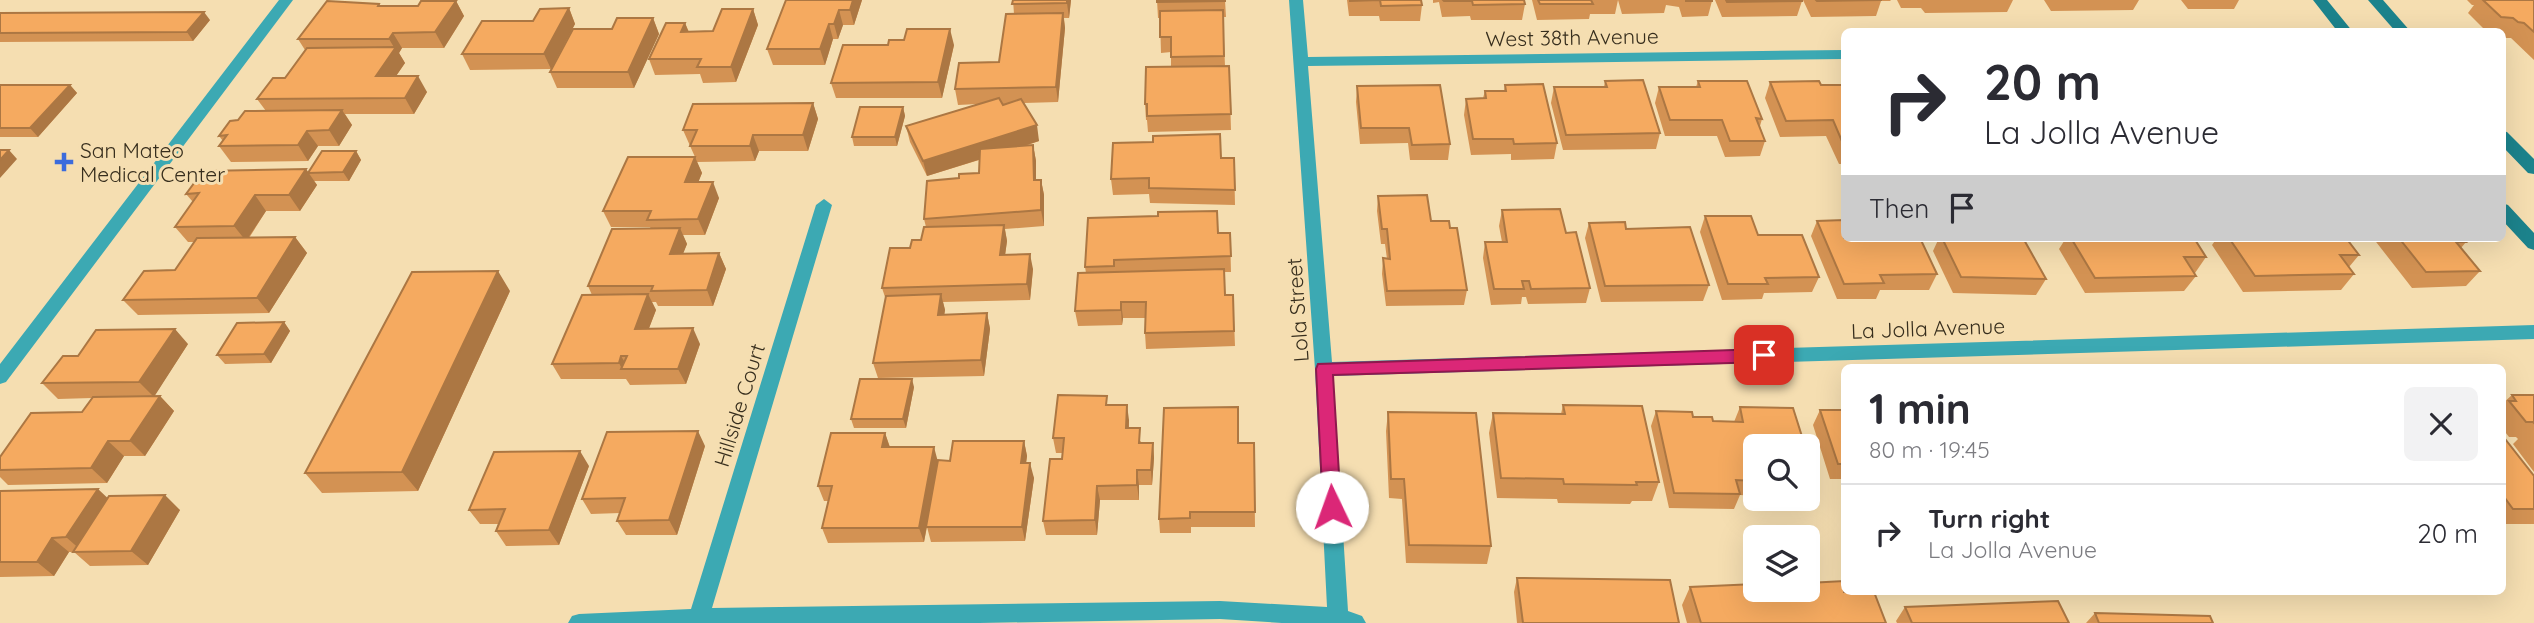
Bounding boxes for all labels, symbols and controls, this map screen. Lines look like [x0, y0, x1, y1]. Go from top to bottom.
street label: West 38th Avenue [1485, 22, 1659, 52]
text: 20 m [1984, 51, 2101, 112]
icon: right [1869, 56, 1960, 147]
text: La Jolla Avenue [1984, 112, 2219, 152]
place label: San Mateo Medical Center [80, 137, 225, 187]
marker: San Mateo Medical Center [54, 152, 74, 172]
icon: arrive [1943, 189, 1981, 227]
text: Then [1869, 192, 1929, 225]
street label: Lola Street [1280, 257, 1314, 363]
street label: La Jolla Avenue [1850, 312, 2006, 344]
pin [1734, 325, 1794, 385]
icon: arrive [1745, 336, 1783, 374]
street label: Hillside Court [708, 340, 770, 470]
text: 1 min [1869, 382, 1971, 435]
button: close [2404, 387, 2478, 461]
map controls [1743, 434, 1820, 602]
button: search [1743, 434, 1820, 511]
text: 80 m · 19:45 [1869, 435, 1990, 464]
position arrow [1295, 470, 1369, 544]
text: Turn right [1928, 502, 2050, 535]
icon: right [1869, 514, 1907, 552]
text: 20 m [2417, 517, 2478, 550]
button: layers [1743, 525, 1820, 602]
text: La Jolla Avenue [1928, 535, 2097, 564]

